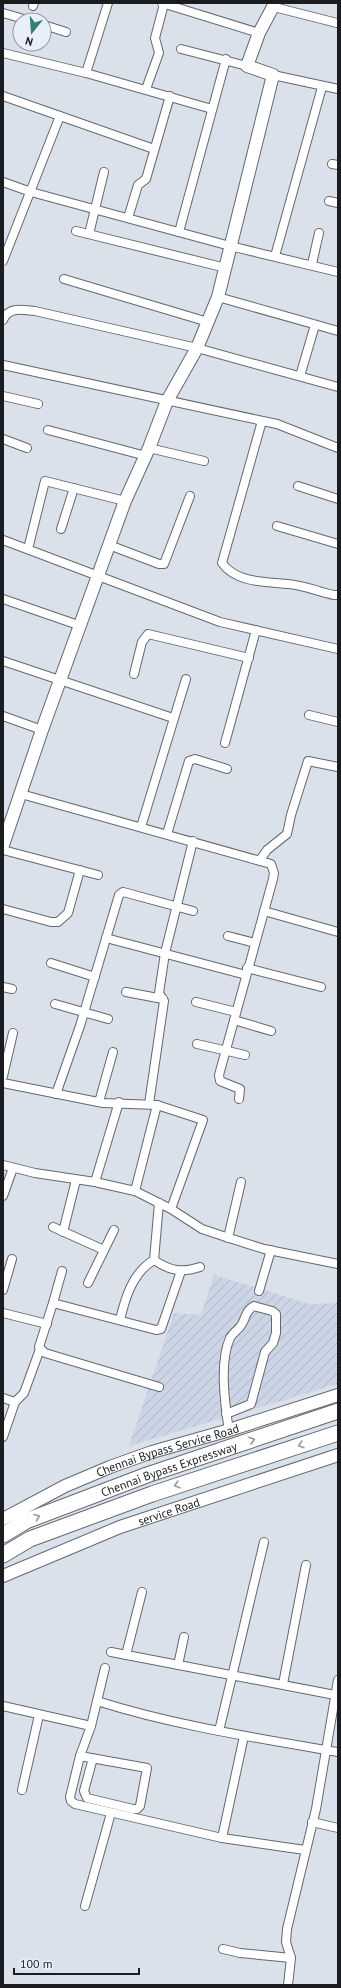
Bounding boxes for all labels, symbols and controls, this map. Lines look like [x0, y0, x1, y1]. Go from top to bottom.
north arrow [12, 12, 52, 52]
text: N [24, 34, 35, 49]
street label: Chennai Bypass Service Road [94, 1420, 241, 1480]
one-way arrow [248, 1436, 255, 1445]
street label: Chennai Bypass Expressway [98, 1438, 239, 1499]
one-way arrow [298, 1440, 305, 1449]
one-way arrow [174, 1481, 181, 1489]
street label: service Road [136, 1494, 201, 1528]
one-way arrow [34, 1513, 41, 1521]
scale bar [14, 1950, 139, 1976]
text: 100 m [20, 1956, 53, 1971]

